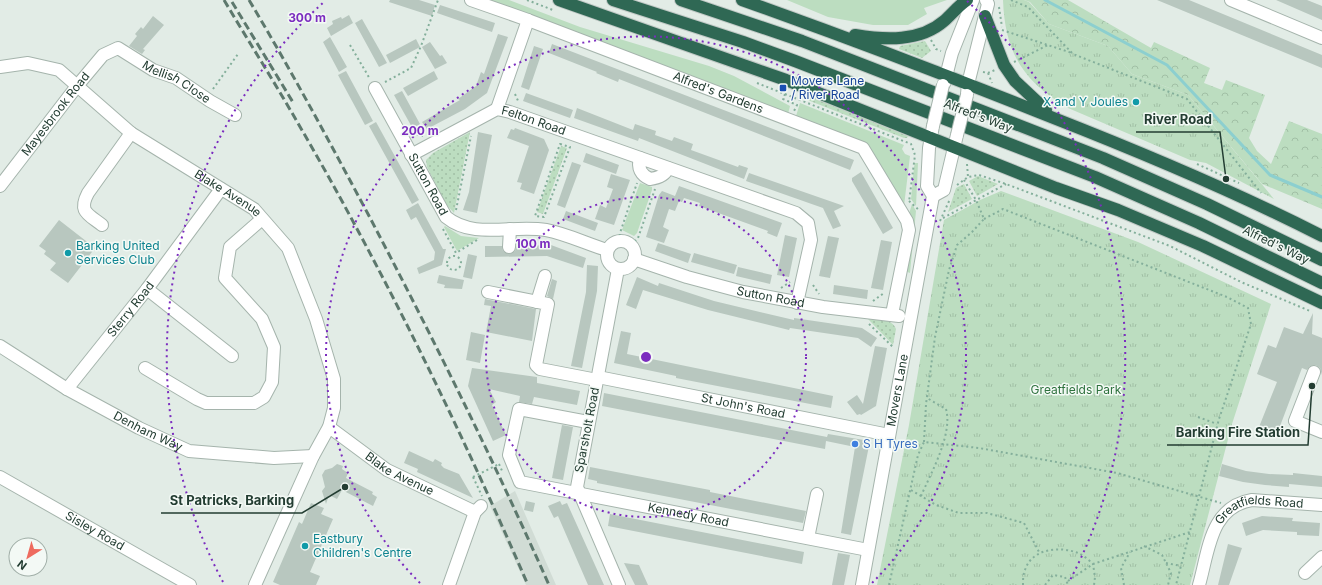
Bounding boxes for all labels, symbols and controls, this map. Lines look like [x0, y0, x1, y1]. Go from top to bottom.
text: 300 m [288, 10, 326, 25]
street label: Mellish Close [140, 57, 214, 106]
street label: Alfred's Gardens [671, 68, 766, 116]
street label: Mayesbrook Road [18, 69, 93, 159]
place label: Movers Lane / River Road [791, 73, 864, 102]
marker: Movers Lane / River Road [778, 83, 788, 93]
place label: X and Y Joules [1043, 94, 1128, 109]
street label: Alfred's Way [942, 96, 1015, 136]
marker: X and Y Joules [1131, 97, 1141, 107]
street label: Felton Road [500, 102, 568, 138]
callout: River Road [1136, 107, 1220, 132]
text: River Road [1144, 111, 1212, 127]
text: 200 m [401, 123, 439, 138]
street label: Sutton Road [405, 150, 452, 218]
street label: Blake Avenue [192, 166, 265, 220]
street label: Alfred's Way [1241, 222, 1312, 267]
text: 100 m [515, 236, 551, 251]
place label: Barking United Services Club [76, 238, 160, 267]
marker: Barking United Services Club [63, 248, 73, 258]
street label: Sterry Road [104, 278, 157, 340]
street label: Sutton Road [735, 283, 806, 310]
centre of rings [639, 350, 653, 364]
street label: Movers Lane [883, 353, 911, 427]
park label: Greatfields Park [1031, 382, 1122, 397]
street label: Sparsholt Road [571, 386, 602, 474]
street label: St John's Road [700, 390, 787, 421]
street label: Denham Way [111, 408, 185, 454]
callout: Barking Fire Station [1167, 420, 1308, 445]
text: Barking Fire Station [1176, 424, 1300, 440]
place label: S H Tyres [863, 436, 918, 451]
marker: S H Tyres [850, 439, 860, 449]
street label: Blake Avenue [362, 448, 436, 498]
callout: St Patricks, Barking [161, 488, 302, 513]
text: St Patricks, Barking [170, 492, 294, 508]
street label: Greatfields Road [1211, 492, 1304, 527]
street label: Kennedy Road [647, 499, 730, 530]
street label: Sisley Road [63, 508, 127, 553]
place label: Eastbury Children's Centre [313, 531, 412, 560]
north arrow [8, 537, 48, 577]
marker: Eastbury Children's Centre [300, 541, 310, 551]
text: N [14, 557, 30, 573]

